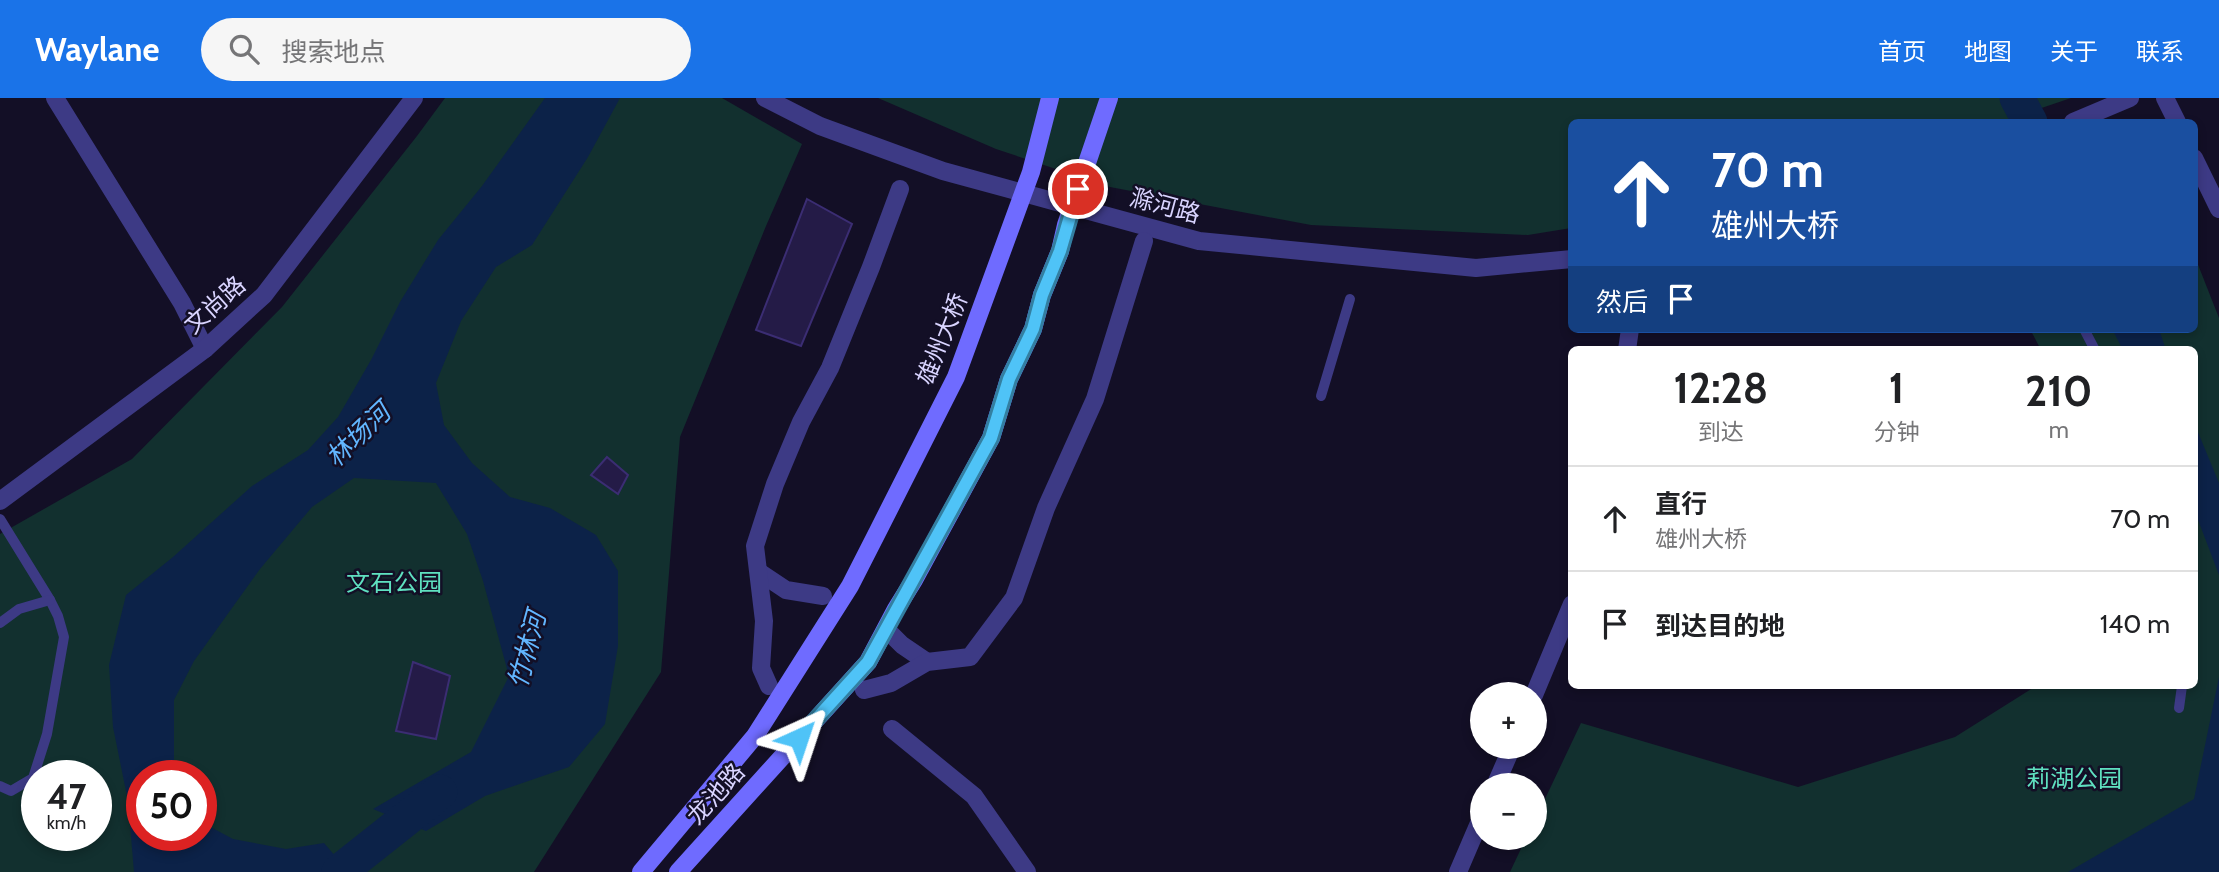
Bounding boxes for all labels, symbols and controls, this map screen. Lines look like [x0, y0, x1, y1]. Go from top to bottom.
search box [201, 18, 691, 81]
text: Waylane [35, 29, 159, 69]
icon: search [225, 30, 263, 68]
text: 搜索地点 [281, 36, 385, 68]
text: 首页 [1878, 37, 1926, 66]
text: 地图 [1964, 37, 2012, 66]
text: 关于 [2050, 37, 2098, 66]
text: 联系 [2136, 37, 2184, 66]
text: 70 m [1711, 140, 1824, 199]
icon: ahead [1596, 147, 1687, 238]
pin [1048, 159, 1108, 219]
icon: arrive [1059, 170, 1097, 208]
street label: 滁河路 [1127, 182, 1204, 229]
text: 雄州大桥 [1711, 206, 1839, 245]
street label: 文尚路 [178, 270, 251, 339]
icon: arrive [1662, 280, 1700, 318]
text: 然后 [1596, 286, 1648, 318]
street label: 雄州大桥 [910, 289, 973, 389]
text: 12:28 [1673, 362, 1768, 414]
text: 1 [1889, 362, 1904, 414]
text: 210 [2025, 365, 2092, 417]
water label: 林场河 [319, 393, 401, 474]
text: m [2049, 416, 2069, 444]
text: 到达 [1698, 418, 1744, 446]
text: 分钟 [1874, 418, 1920, 446]
text: 直行 [1655, 488, 1707, 520]
icon: ahead [1596, 500, 1634, 538]
text: 70 m [2110, 503, 2170, 535]
text: 雄州大桥 [1655, 525, 1747, 553]
park label: 文石公园 [346, 568, 442, 597]
water label: 竹林河 [501, 603, 554, 692]
icon: arrive [1596, 605, 1634, 643]
text: 140 m [2100, 608, 2170, 640]
text: 到达目的地 [1655, 610, 1785, 642]
map controls [1470, 682, 1547, 850]
button: + [1470, 682, 1547, 759]
position arrow [762, 701, 836, 775]
street label: 龙池路 [681, 757, 750, 830]
speed limit sign: 50 [126, 760, 217, 851]
park label: 莉湖公园 [2026, 764, 2122, 793]
button: − [1470, 773, 1547, 850]
text: 47 [47, 775, 86, 818]
text: km/h [47, 812, 86, 834]

